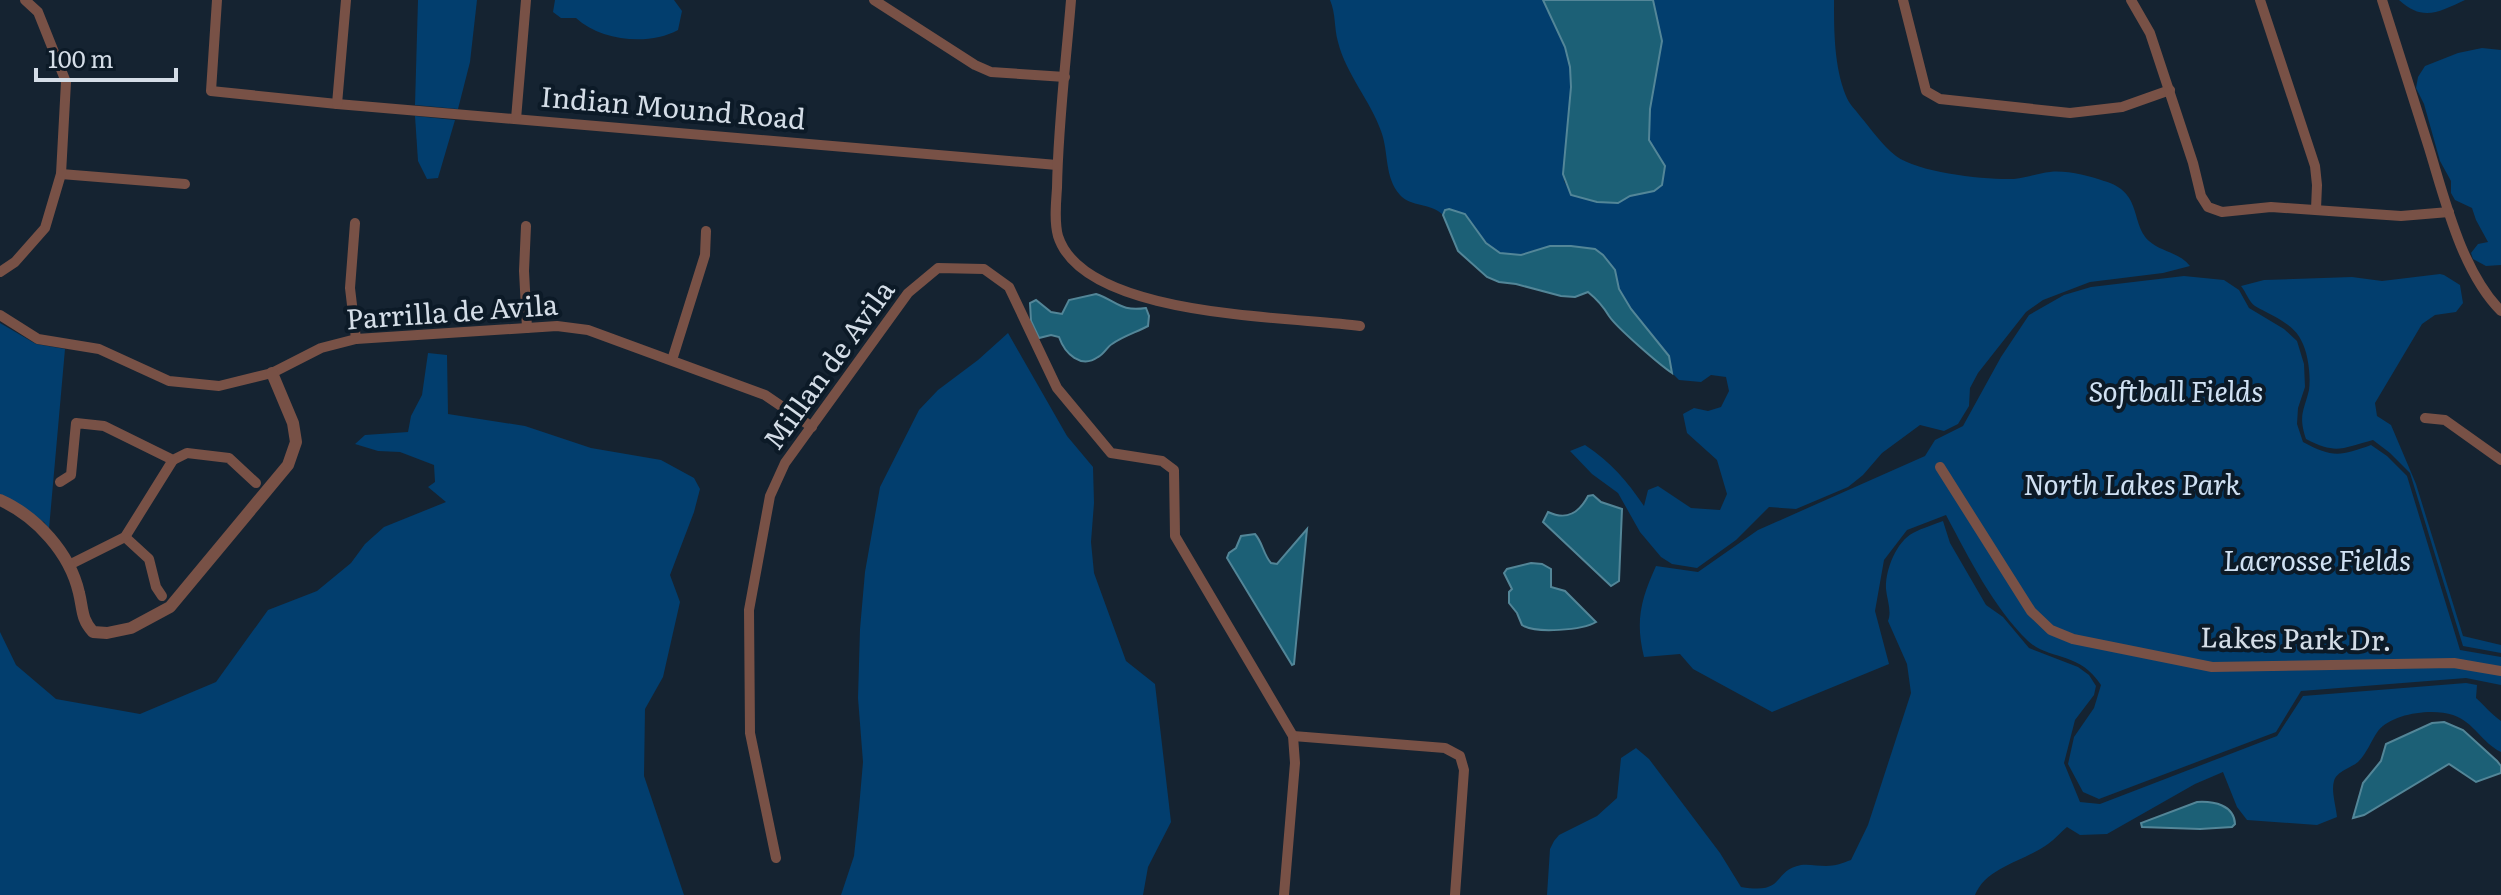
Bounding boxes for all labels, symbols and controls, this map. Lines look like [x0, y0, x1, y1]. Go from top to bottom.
scale bar [36, 32, 176, 82]
text: 100 m [48, 40, 114, 75]
street label: Indian Mound Road [539, 74, 807, 139]
street label: Millan de Avila [752, 270, 903, 457]
street label: Parrilla de Avila [344, 282, 559, 338]
park label: Softball Fields [2089, 369, 2263, 411]
park label: North Lakes Park [2023, 462, 2241, 504]
park label: Lacrosse Fields [2223, 538, 2411, 580]
street label: Lakes Park Dr. [2200, 614, 2392, 660]

